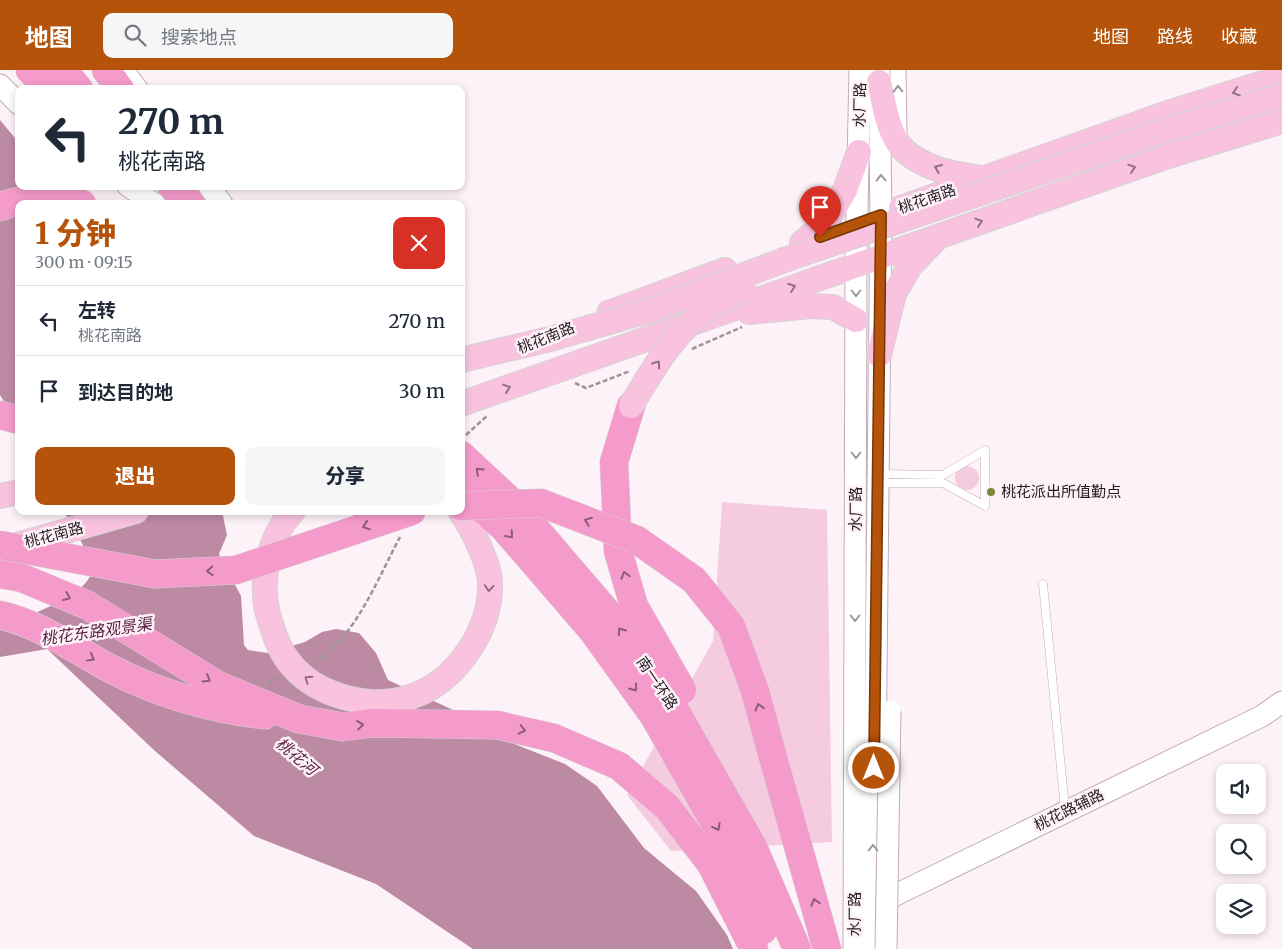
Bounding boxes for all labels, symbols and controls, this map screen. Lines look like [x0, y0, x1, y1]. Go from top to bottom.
search box [103, 13, 453, 58]
icon: search [121, 21, 149, 49]
text: 地图 [25, 22, 73, 53]
text: 搜索地点 [161, 25, 237, 49]
text: 地图 [1093, 25, 1129, 48]
text: 路线 [1157, 25, 1193, 48]
text: 收藏 [1221, 25, 1257, 48]
street label: 水厂路 [850, 82, 869, 128]
one-way arrow [893, 85, 903, 92]
one-way arrow [1232, 86, 1240, 96]
text: 270 m [118, 100, 224, 144]
icon: left [35, 105, 100, 170]
text: 桃花南路 [118, 147, 206, 175]
one-way arrow [934, 164, 943, 175]
one-way arrow [1127, 164, 1136, 174]
one-way arrow [875, 174, 886, 182]
street label: 桃花南路 [895, 180, 958, 217]
pin [799, 186, 841, 237]
icon: arrive [806, 193, 834, 221]
text: 1 分钟 [35, 214, 116, 252]
button: close [393, 217, 445, 269]
one-way arrow [974, 218, 982, 228]
text: 300 m · 09:15 [35, 252, 133, 272]
one-way arrow [788, 283, 796, 293]
one-way arrow [851, 289, 861, 297]
text: 左转 [78, 298, 116, 322]
icon: left [35, 307, 63, 335]
text: 270 m [388, 309, 445, 333]
street label: 桃花南路 [514, 317, 577, 358]
text: 桃花南路 [78, 325, 142, 345]
one-way arrow [651, 360, 660, 370]
icon: arrive [35, 377, 63, 405]
text: 30 m [399, 379, 445, 403]
text: 到达目的地 [78, 380, 173, 404]
one-way arrow [502, 384, 511, 394]
button: 退出 [35, 447, 235, 505]
button: 分享 [245, 447, 445, 505]
one-way arrow [851, 452, 861, 459]
one-way arrow [475, 468, 484, 477]
place label: 桃花派出所值勤点 [1001, 482, 1121, 501]
street label: 水厂路 [846, 486, 865, 532]
marker: 桃花派出所值勤点 [985, 486, 997, 498]
one-way arrow [584, 517, 593, 527]
street label: 桃花南路 [22, 518, 85, 551]
one-way arrow [362, 521, 371, 531]
one-way arrow [504, 529, 513, 538]
one-way arrow [206, 566, 214, 577]
one-way arrow [620, 571, 630, 579]
one-way arrow [483, 585, 494, 593]
one-way arrow [62, 590, 71, 601]
water label: 桃花东路观景渠 [39, 613, 155, 649]
one-way arrow [850, 614, 860, 622]
one-way arrow [618, 628, 627, 637]
one-way arrow [86, 652, 95, 662]
street label: 南一环路 [633, 653, 682, 713]
one-way arrow [201, 673, 210, 682]
one-way arrow [304, 676, 313, 686]
one-way arrow [628, 682, 637, 692]
one-way arrow [755, 704, 765, 712]
one-way arrow [356, 720, 364, 731]
one-way arrow [517, 724, 526, 735]
water label: 桃花河 [272, 733, 324, 781]
position arrow [847, 741, 899, 793]
map controls [1216, 764, 1266, 934]
button: sound [1216, 764, 1266, 814]
street label: 桃花路辅路 [1031, 785, 1107, 835]
one-way arrow [711, 822, 721, 831]
button: search [1216, 824, 1266, 874]
one-way arrow [868, 844, 878, 852]
button: layers [1216, 884, 1266, 934]
street label: 水厂路 [845, 891, 864, 937]
one-way arrow [811, 898, 821, 906]

